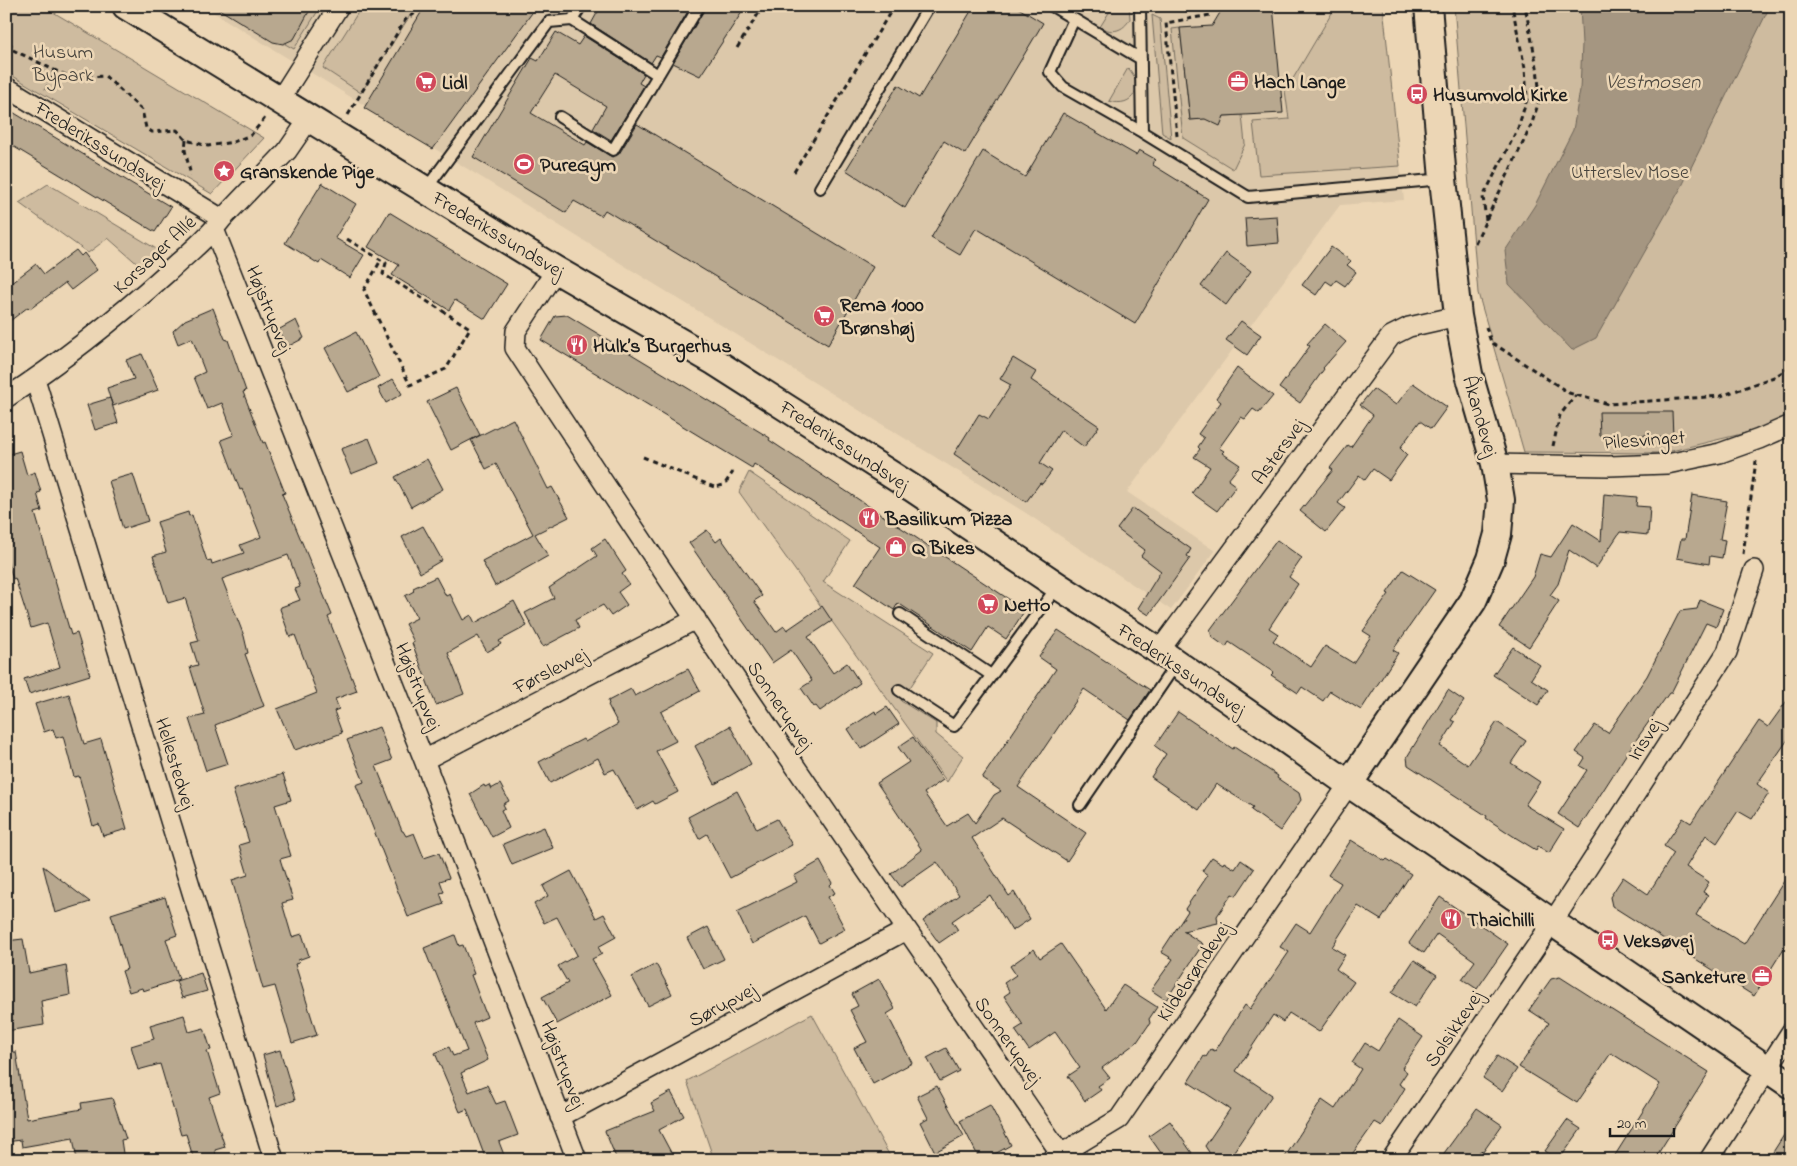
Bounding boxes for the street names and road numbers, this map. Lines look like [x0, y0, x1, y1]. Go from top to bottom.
street label: Frederikssundsvej [28, 95, 172, 200]
street label: Frederikssundsvej [425, 185, 570, 288]
street label: Korsager Allé [108, 210, 204, 303]
street label: Højstrupvej [237, 262, 299, 359]
street label: Åkandevej [1453, 373, 1504, 462]
street label: Frederikssundsvej [772, 394, 915, 501]
street label: Astersvej [1246, 412, 1315, 492]
street label: Pilesvinget [1602, 424, 1687, 460]
street label: Frederikssundsvej [1110, 617, 1252, 725]
street label: Højstrupvej [386, 639, 448, 736]
street label: Førslevvej [508, 641, 594, 704]
street label: Sonnerupvej [738, 656, 820, 757]
street label: Irisvej [1621, 712, 1671, 768]
street label: Hellestedvej [146, 714, 202, 814]
street label: Kildebrøndevej [1151, 916, 1240, 1028]
street label: Sørupvej [684, 976, 763, 1036]
street label: Solsikkevej [1419, 984, 1492, 1074]
street label: Sonnerupvej [966, 991, 1049, 1092]
street label: Højstrupvej [532, 1017, 592, 1114]

